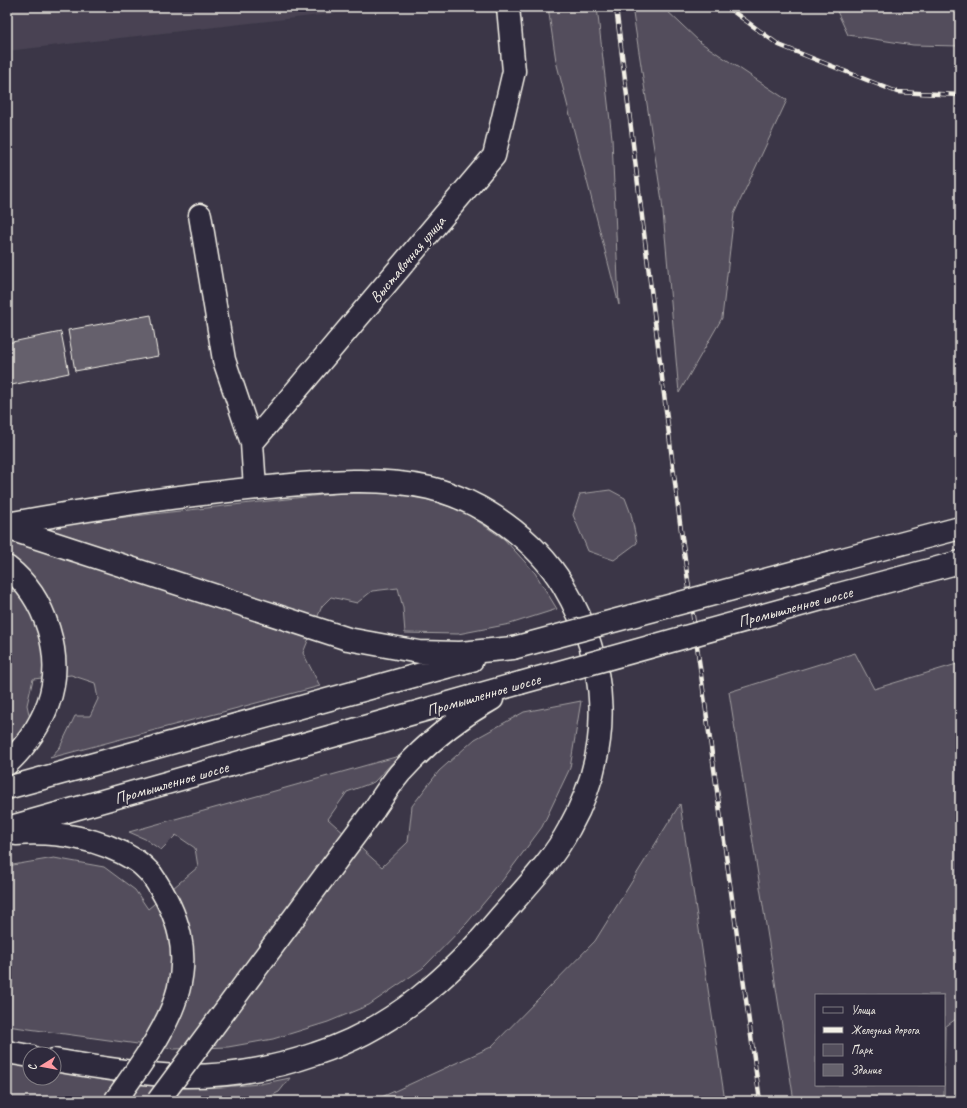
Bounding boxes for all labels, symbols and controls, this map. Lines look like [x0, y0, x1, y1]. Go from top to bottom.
street label: Выставочная улица [366, 211, 451, 307]
street label: Промышленное шоссе [736, 582, 856, 632]
street label: Промышленное шоссе [424, 669, 544, 721]
street label: Промышленное шоссе [112, 757, 232, 809]
legend [815, 994, 945, 1086]
text: Улица [851, 1002, 876, 1018]
text: Железная дорога [851, 1022, 920, 1038]
text: Парк [851, 1042, 874, 1058]
north arrow [22, 1046, 62, 1086]
text: С [24, 1062, 40, 1072]
text: Здание [851, 1062, 882, 1078]

